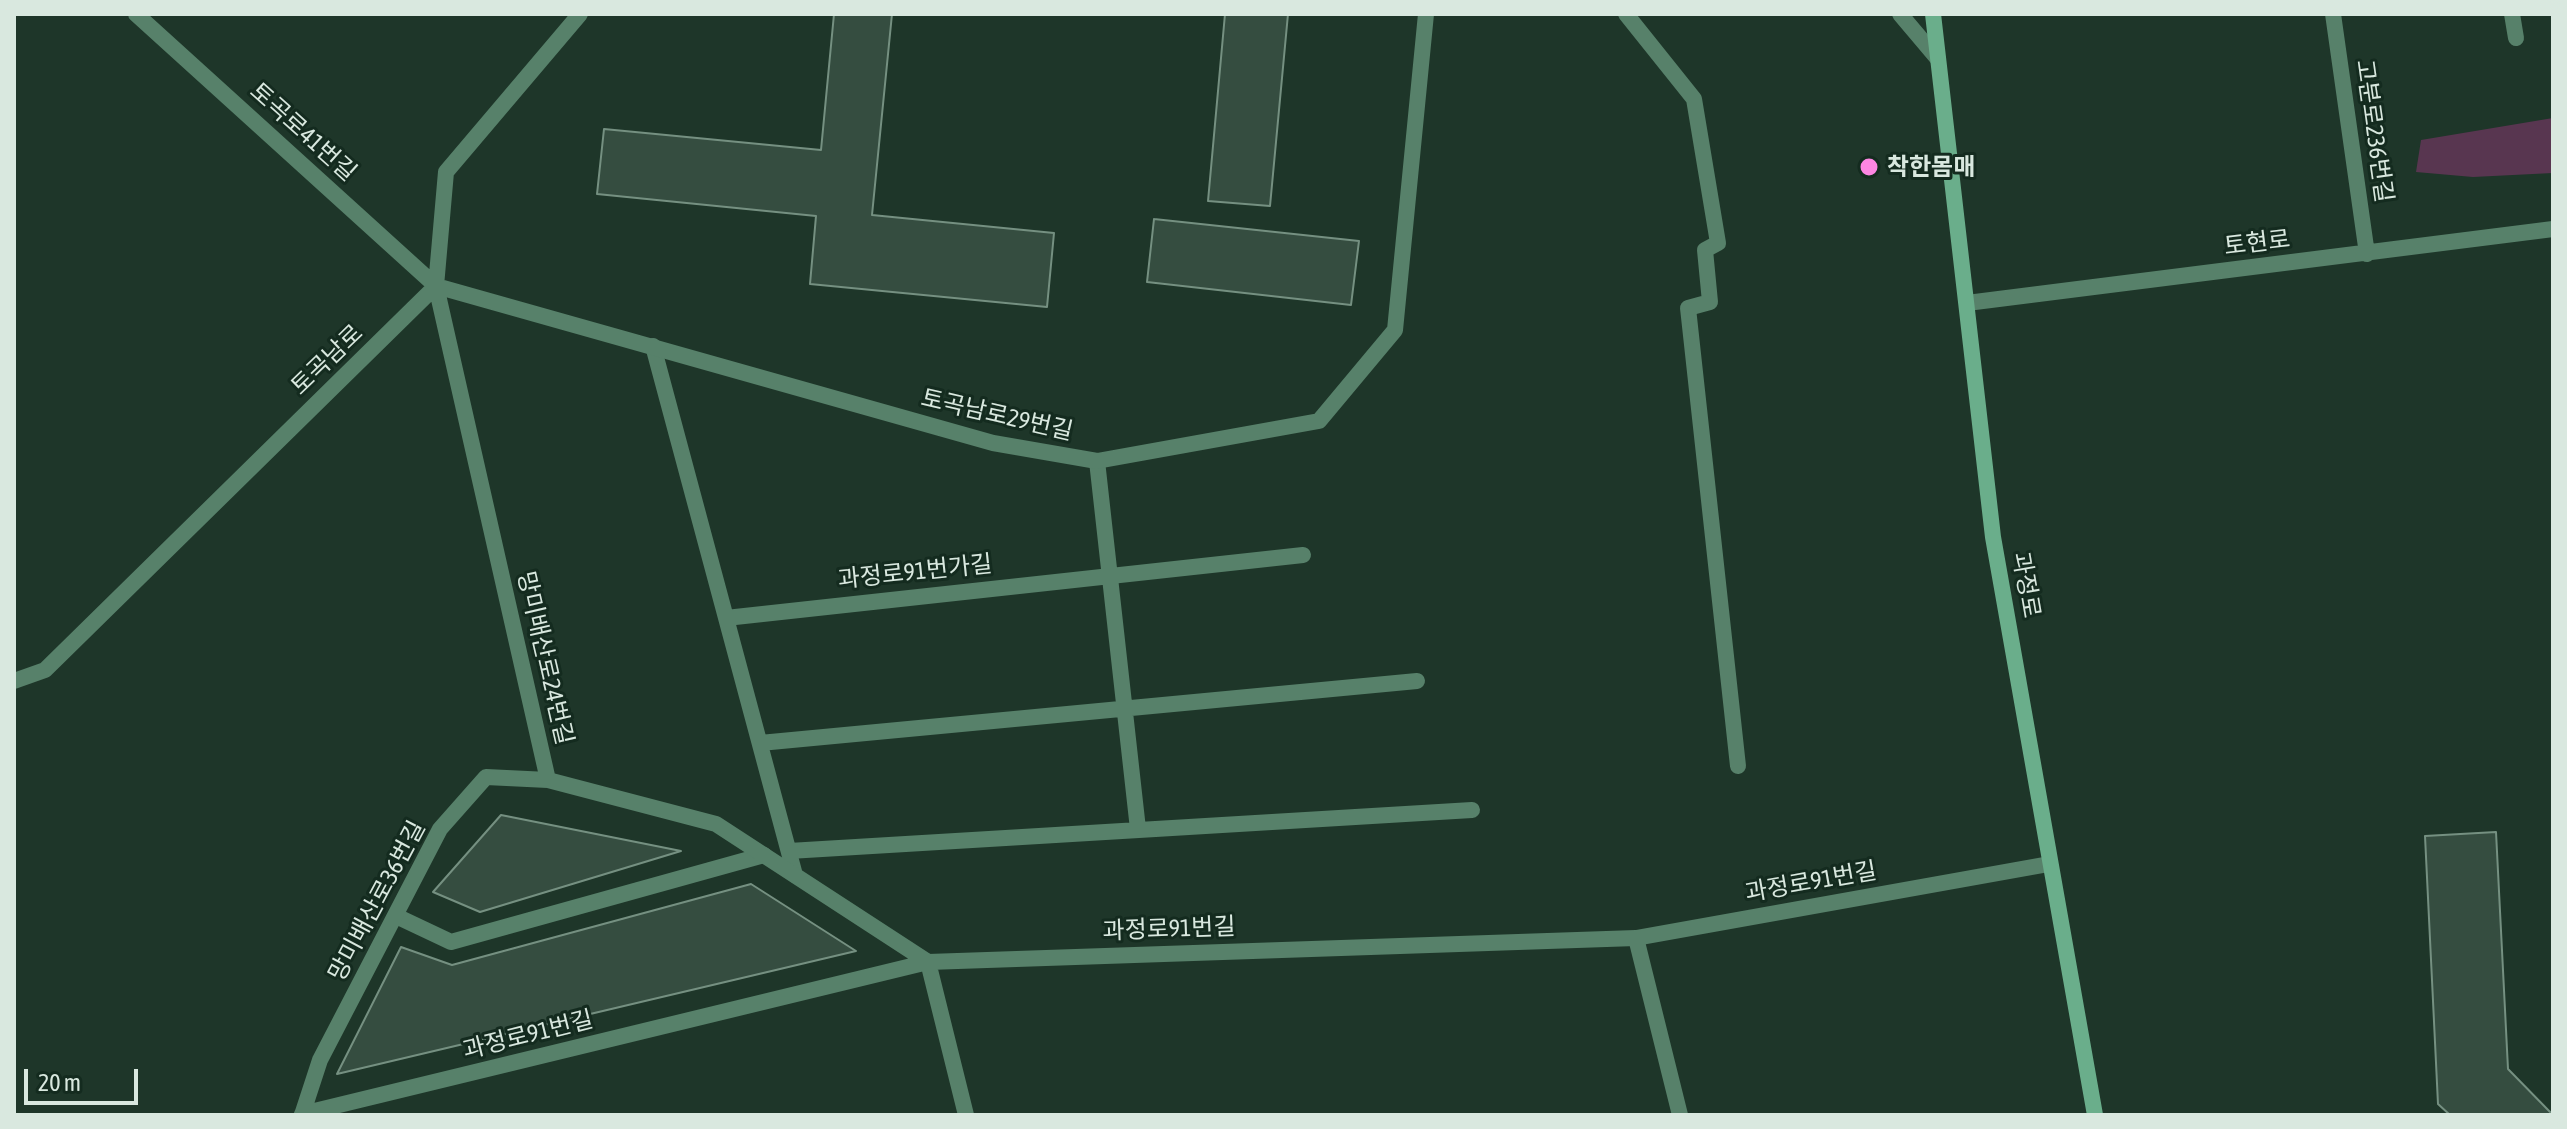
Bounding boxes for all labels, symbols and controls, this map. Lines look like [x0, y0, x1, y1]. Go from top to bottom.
street label: 고분로236번길 [2350, 58, 2398, 204]
street label: 토곡로41번길 [244, 77, 362, 187]
place label: 착한몸매 [1887, 153, 1975, 181]
marker: 착한몸매 [1858, 156, 1880, 178]
street label: 토현로 [2222, 225, 2292, 261]
street label: 토곡남로 [285, 319, 369, 401]
street label: 토곡남로29번길 [918, 384, 1076, 446]
street label: 과정로91번가길 [836, 550, 994, 594]
street label: 과정로 [2006, 550, 2046, 620]
street label: 망미배산로24번길 [511, 568, 579, 748]
street label: 망미배산로36번길 [323, 816, 431, 986]
street label: 과정로91번길 [1743, 856, 1879, 908]
street label: 과정로91번길 [1102, 912, 1236, 946]
street label: 과정로91번길 [460, 1005, 596, 1065]
scale bar [28, 1053, 142, 1103]
text: 20 m [38, 1069, 81, 1096]

